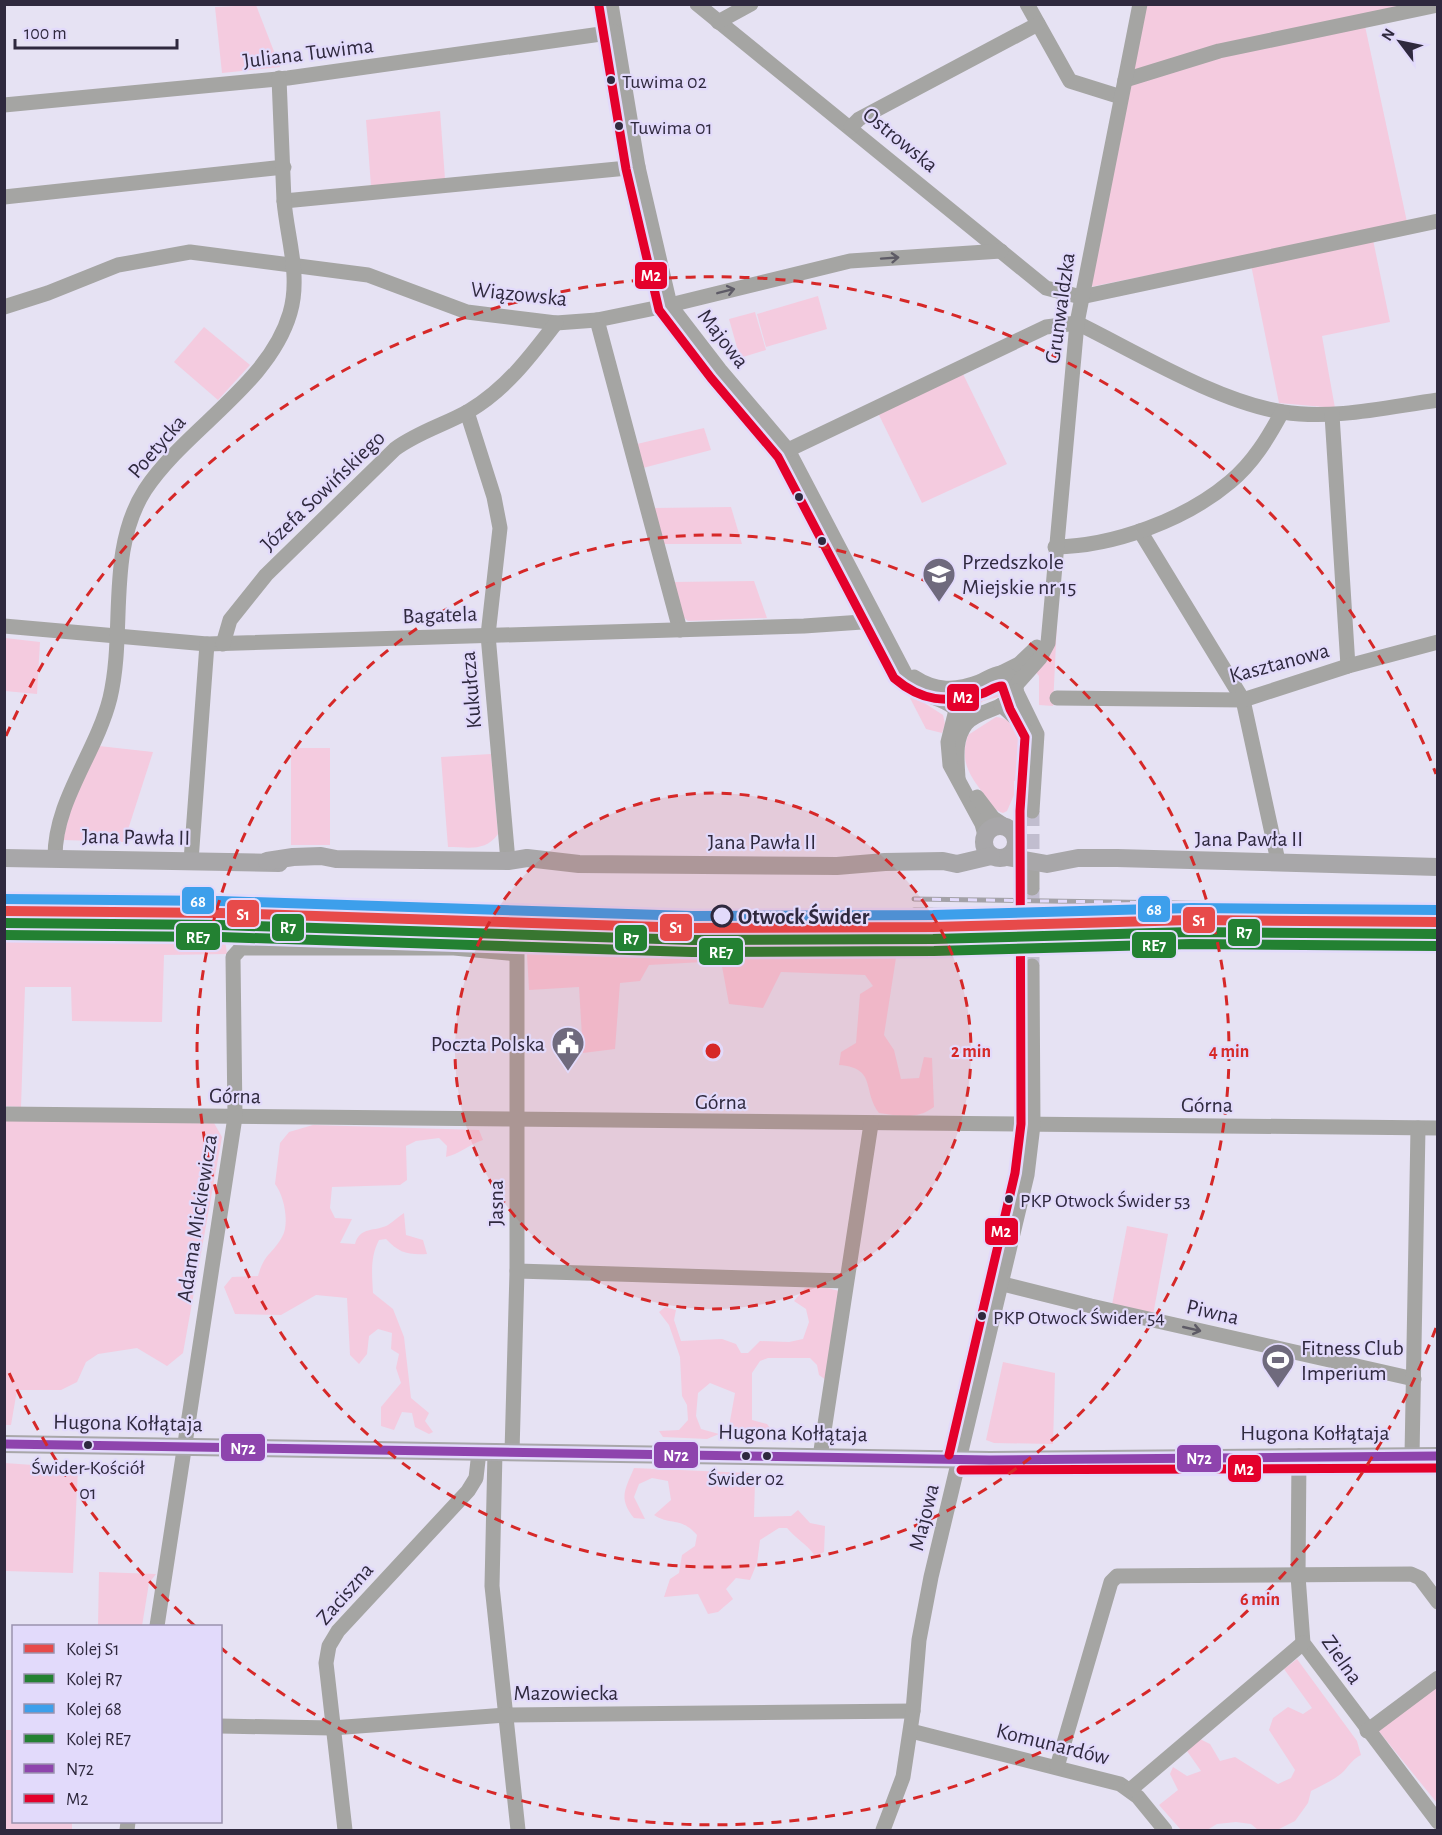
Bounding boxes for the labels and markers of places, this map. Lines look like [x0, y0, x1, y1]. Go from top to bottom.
place label: Tuwima 02 [622, 72, 707, 92]
marker: Tuwima 02 [605, 74, 617, 86]
place label: Tuwima 01 [630, 118, 713, 138]
marker: Tuwima 01 [613, 120, 625, 132]
unlabelled marker [793, 491, 805, 503]
unlabelled marker [816, 535, 828, 547]
place label: Przedszkole Miejskie nr 15 [962, 551, 1077, 598]
school or university icon: Przedszkole Miejskie nr 15 [921, 556, 957, 603]
place label: Otwock Świder [738, 903, 870, 928]
marker: Otwock Świder [711, 905, 733, 927]
public building icon: Poczta Polska [550, 1025, 586, 1072]
place label: Poczta Polska [431, 1033, 545, 1055]
centre of rings [703, 1041, 723, 1061]
place label: PKP Otwock Świder 53 [1020, 1190, 1191, 1211]
marker: PKP Otwock Świder 53 [1003, 1193, 1015, 1205]
place label: PKP Otwock Świder 54 [993, 1307, 1165, 1328]
marker: PKP Otwock Świder 54 [976, 1310, 988, 1322]
place label: Fitness Club Imperium [1301, 1337, 1404, 1384]
sports icon: Fitness Club Imperium [1260, 1342, 1296, 1389]
marker: Świder-Kościół 01 [82, 1439, 94, 1451]
marker: Świder 02 [740, 1450, 752, 1462]
unlabelled marker [761, 1450, 773, 1462]
place label: Świder-Kościół 01 [31, 1457, 146, 1503]
place label: Świder 02 [708, 1468, 784, 1489]

